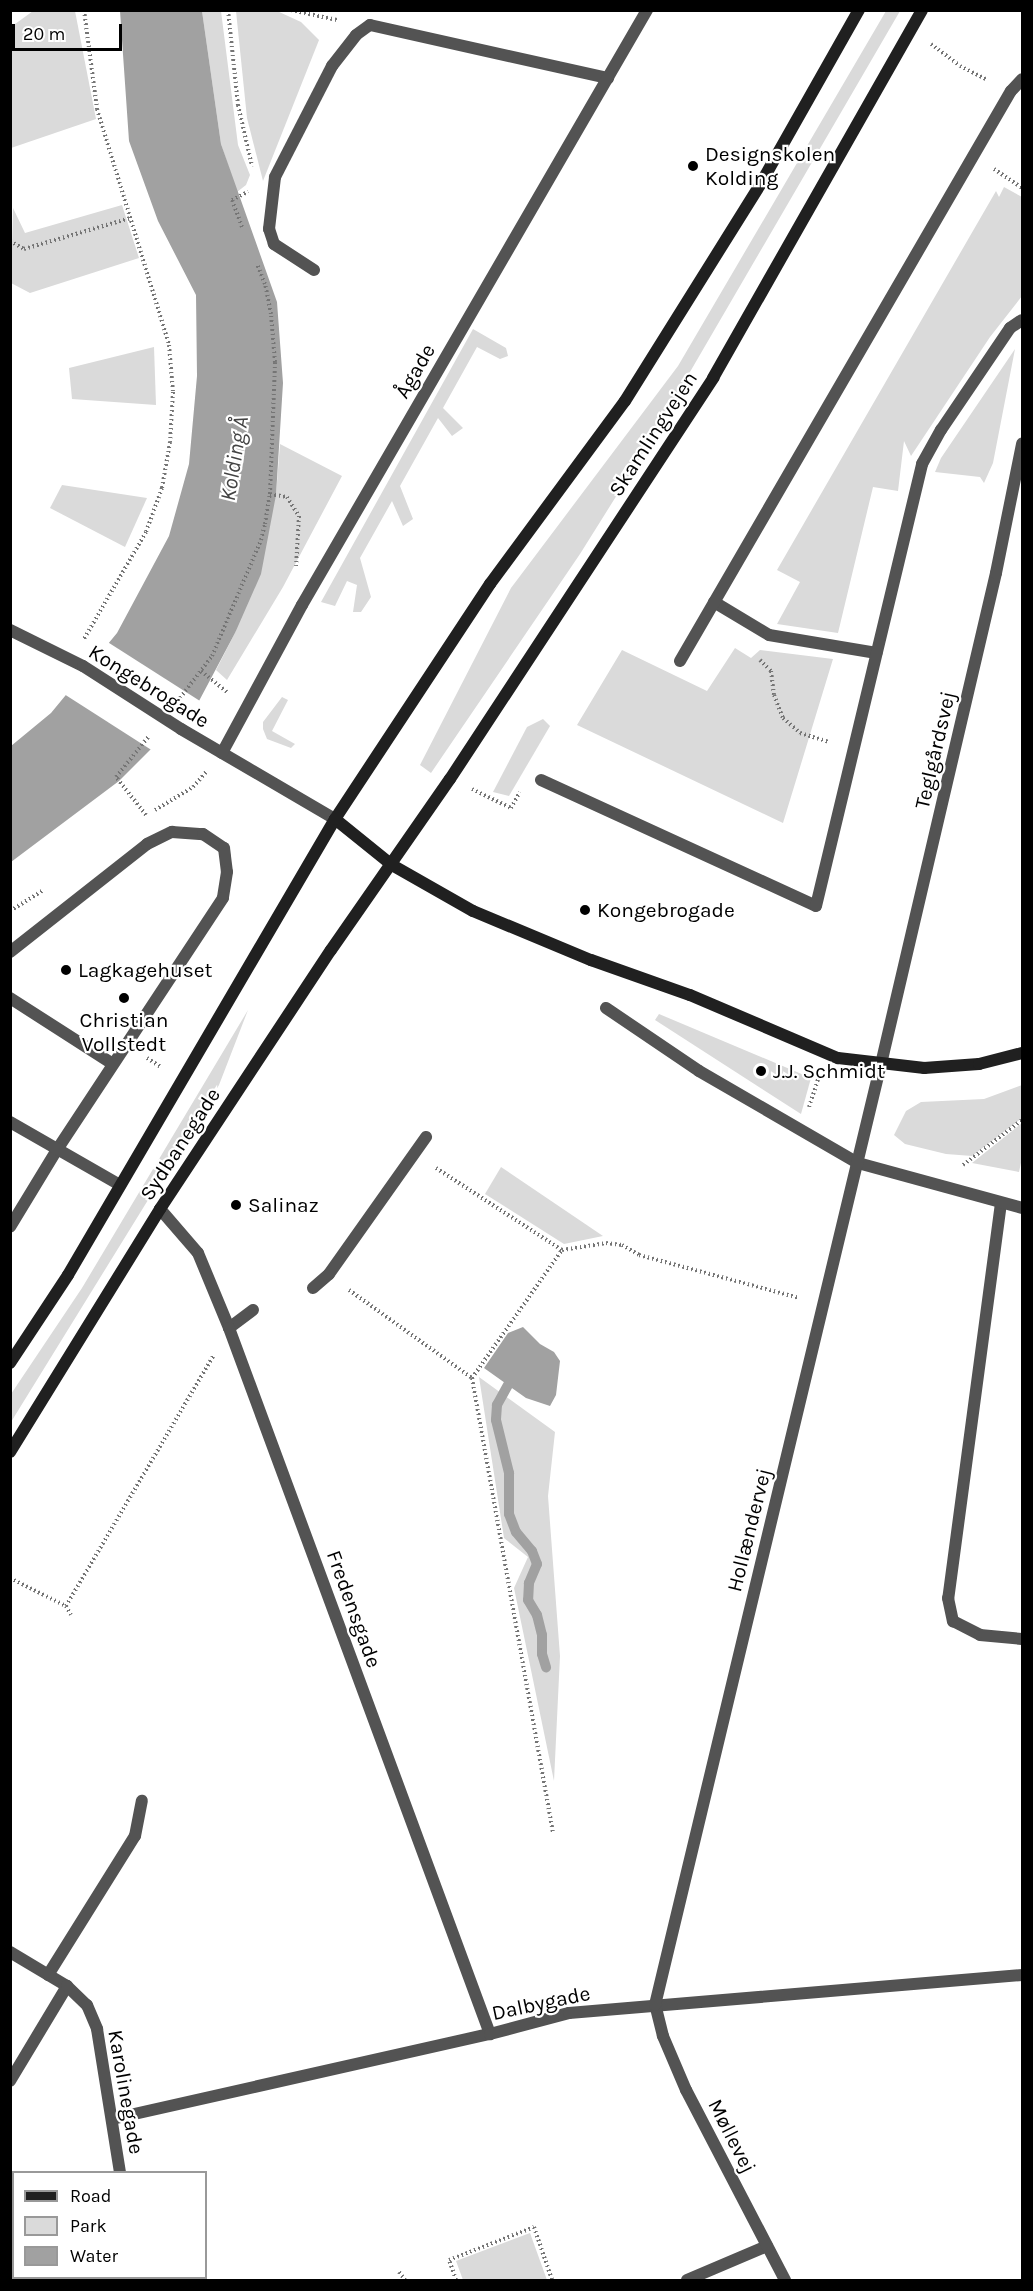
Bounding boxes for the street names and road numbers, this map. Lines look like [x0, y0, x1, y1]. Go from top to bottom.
street label: Ågade [389, 339, 441, 403]
street label: Skamlingvejen [603, 367, 703, 501]
street label: Kongebrogade [84, 639, 214, 733]
street label: Teglgårdsvej [909, 689, 961, 811]
street label: Sydbanegade [134, 1083, 226, 1205]
street label: Hollændervej [721, 1466, 777, 1594]
street label: Fredensgade [321, 1547, 387, 1671]
street label: Dalbygade [489, 1980, 593, 2026]
street label: Karolinegade [103, 2028, 149, 2156]
street label: Møllevej [703, 2095, 761, 2177]

